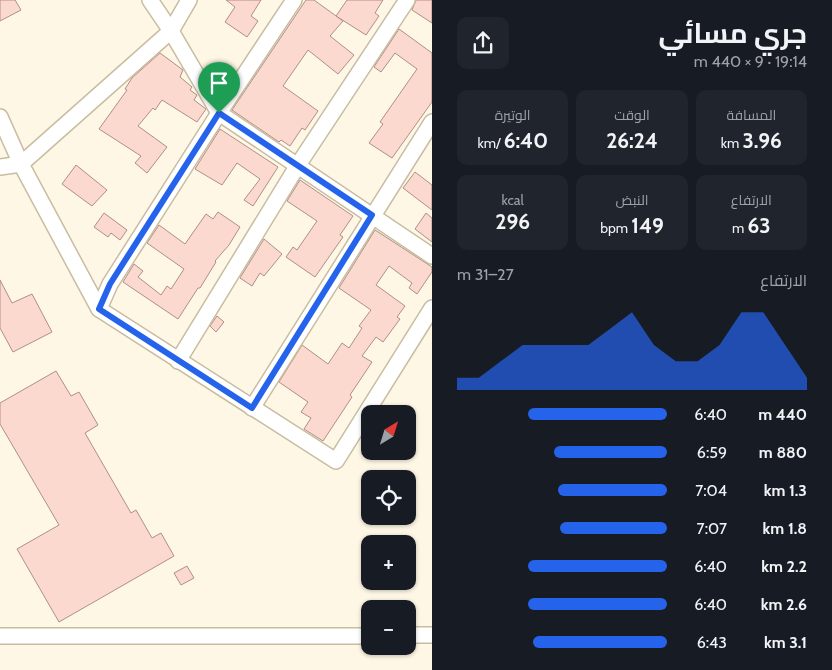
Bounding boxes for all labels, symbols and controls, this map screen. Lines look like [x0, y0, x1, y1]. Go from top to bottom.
text: جري مسائي [659, 16, 807, 50]
button: share [457, 17, 509, 69]
text: 19:14 · 9 × 440 m [694, 52, 807, 71]
pin [198, 62, 240, 113]
icon: arrive [205, 69, 233, 97]
text: الوتيرة [495, 106, 531, 124]
text: الوقت [614, 106, 650, 124]
text: المسافة [726, 106, 776, 124]
text: 6:40 [504, 128, 548, 153]
text: 26:24 [606, 128, 658, 153]
text: 3.96 [743, 128, 782, 153]
text: /km [477, 134, 504, 152]
text: km [721, 134, 743, 152]
text: kcal [501, 191, 524, 209]
text: النبض [616, 191, 649, 209]
text: الارتفاع [731, 191, 772, 209]
text: 296 [495, 209, 530, 234]
text: 149 [631, 213, 664, 238]
text: 63 [747, 213, 771, 238]
text: bpm [600, 219, 631, 237]
text: m [732, 219, 747, 237]
text: 27–31 m [457, 265, 514, 284]
text: الارتفاع [760, 271, 807, 290]
north arrow [361, 405, 416, 460]
map controls [361, 405, 416, 655]
text: 6:40 [694, 405, 727, 424]
text: 440 m [758, 405, 807, 424]
text: 6:59 [697, 443, 727, 462]
text: 880 m [759, 443, 807, 462]
button: locate [361, 470, 416, 525]
text: 7:04 [695, 481, 727, 500]
text: 1.3 km [764, 481, 807, 500]
text: 7:07 [697, 519, 727, 538]
text: 1.8 km [763, 519, 807, 538]
button: + [361, 535, 416, 590]
text: 6:40 [694, 557, 727, 576]
text: 2.2 km [761, 557, 807, 576]
text: 6:40 [694, 595, 727, 614]
text: 2.6 km [761, 595, 807, 614]
button: − [361, 600, 416, 655]
text: 6:43 [697, 633, 727, 652]
text: 3.1 km [764, 633, 807, 652]

